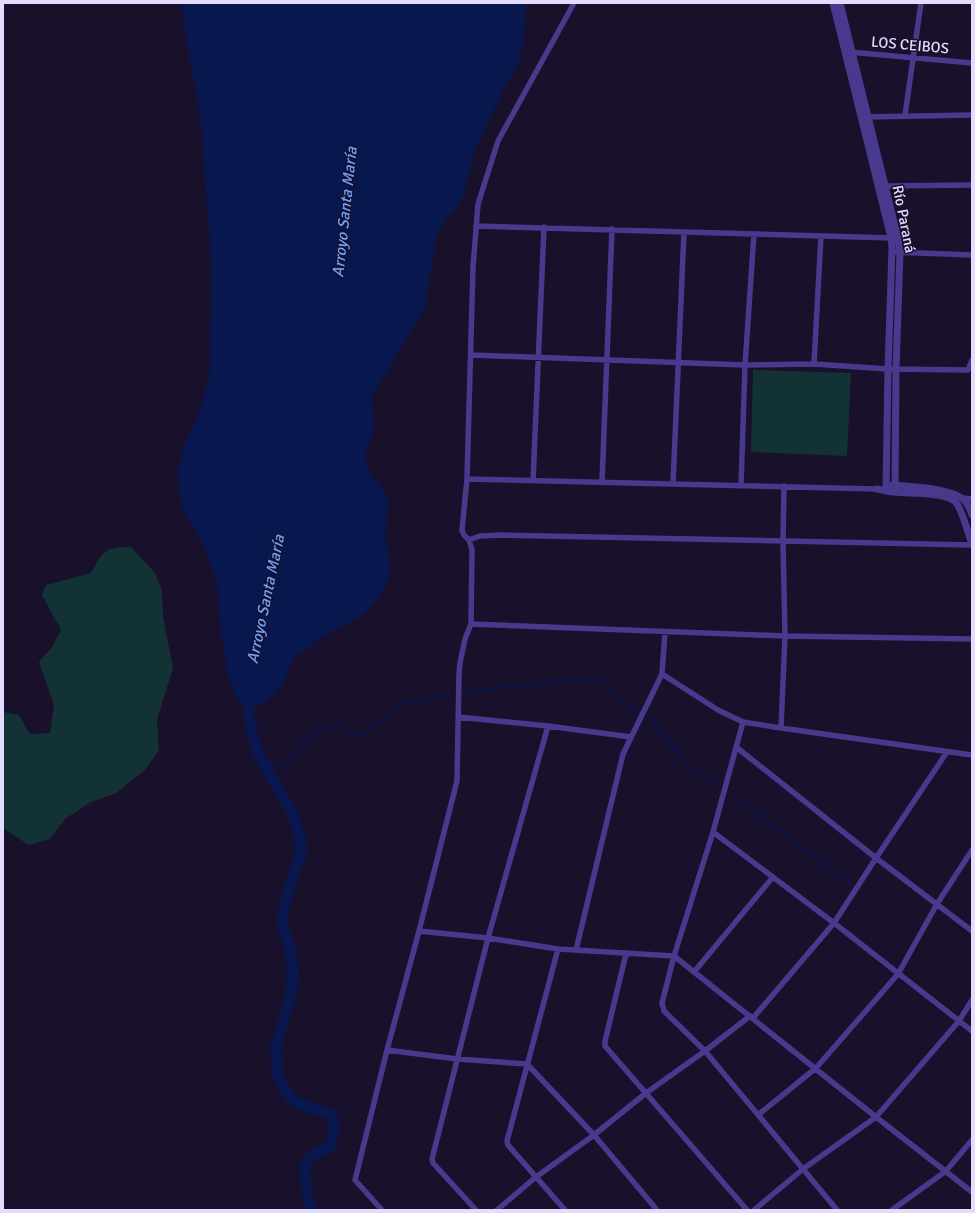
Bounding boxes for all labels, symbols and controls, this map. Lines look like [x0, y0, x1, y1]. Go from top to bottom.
street label: LOS CEIBOS [870, 33, 950, 57]
water label: Arroyo Santa María [328, 145, 362, 278]
street label: Río Paraná [889, 184, 919, 254]
water label: Arroyo Santa María [243, 532, 290, 665]

